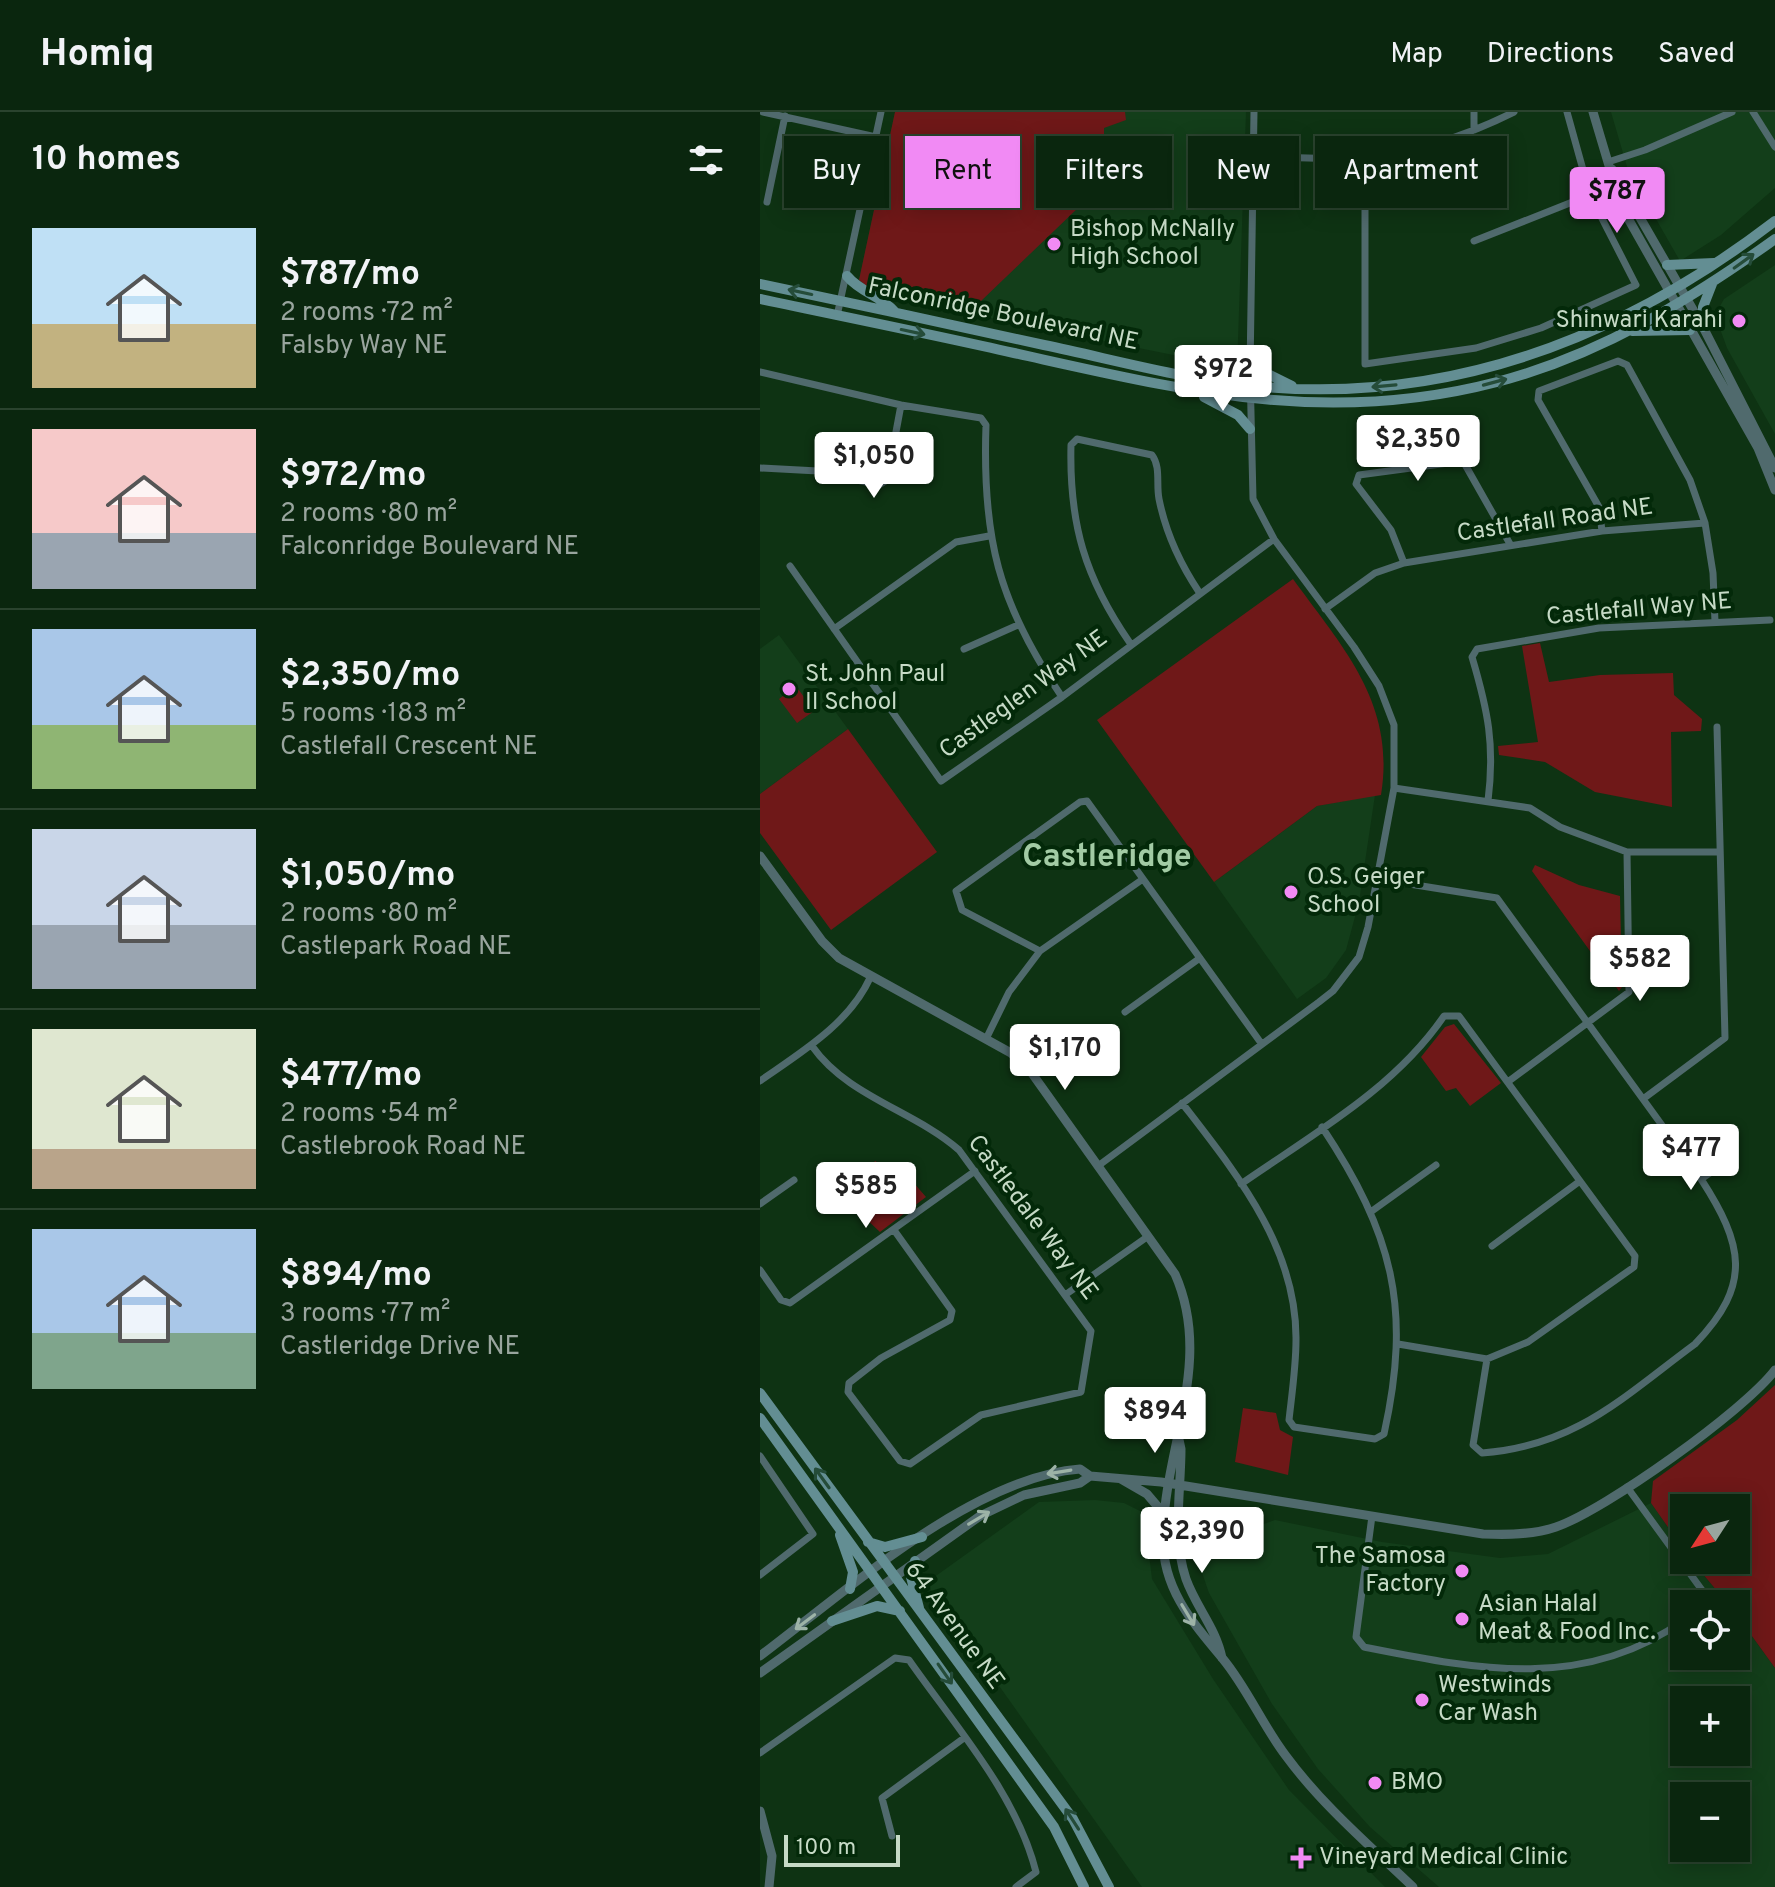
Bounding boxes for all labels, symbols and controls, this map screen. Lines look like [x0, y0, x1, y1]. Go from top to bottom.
text: Homiq [40, 31, 155, 80]
text: Map [1390, 37, 1443, 73]
text: Directions [1487, 37, 1614, 73]
text: Saved [1658, 37, 1735, 73]
chip: Buy [784, 136, 889, 208]
chip: Rent [905, 136, 1020, 208]
chip: Filters [1036, 136, 1172, 208]
chip: New [1188, 136, 1299, 208]
chip: Apartment [1315, 136, 1507, 208]
icon: filters [684, 138, 728, 182]
text: 10 homes [32, 139, 181, 182]
pin: $787 [1570, 167, 1664, 235]
text: $787 [1588, 176, 1646, 209]
place label: Bishop McNally High School [1070, 215, 1235, 273]
marker: Bishop McNally High School [1045, 235, 1063, 253]
one-way arrow [1732, 253, 1754, 269]
text: $787/mo [280, 254, 420, 297]
icon: home [96, 260, 192, 356]
street label: Falconridge Boulevard NE [865, 272, 1141, 358]
one-way arrow [788, 284, 813, 299]
text: 2 rooms · 72 m² [280, 297, 453, 330]
place label: Shinwari Karahi [1555, 306, 1723, 336]
marker: Shinwari Karahi [1730, 312, 1748, 330]
one-way arrow [900, 325, 926, 340]
text: Falsby Way NE [280, 330, 448, 363]
pin: $972 [1176, 345, 1270, 413]
text: $972 [1193, 354, 1253, 387]
one-way arrow [1481, 374, 1507, 389]
one-way arrow [1371, 378, 1398, 393]
pin: $2,350 [1353, 415, 1483, 483]
text: $2,350 [1375, 424, 1461, 457]
pin: $1,050 [809, 432, 939, 500]
text: $1,050 [833, 441, 915, 474]
text: $972/mo [280, 455, 426, 498]
icon: home [96, 461, 192, 557]
street label: Castlefall Road NE [1455, 492, 1655, 550]
text: 2 rooms · 80 m² [280, 498, 457, 531]
text: Falconridge Boulevard NE [280, 531, 579, 564]
street label: Castlefall Way NE [1545, 587, 1733, 633]
street label: Castleglen Way NE [934, 624, 1114, 766]
text: $2,350/mo [280, 655, 460, 698]
place label: St. John Paul II School [805, 660, 945, 718]
icon: home [96, 661, 192, 757]
marker: St. John Paul II School [780, 680, 798, 698]
text: 5 rooms · 183 m² [280, 698, 466, 731]
text: Castlefall Crescent NE [280, 731, 537, 764]
district label: Castleridge [1022, 838, 1192, 878]
text: $1,050/mo [280, 855, 455, 898]
icon: home [96, 861, 192, 957]
place label: O.S. Geiger School [1307, 863, 1425, 921]
marker: O.S. Geiger School [1282, 883, 1300, 901]
text: 2 rooms · 80 m² [280, 898, 457, 931]
text: Castlepark Road NE [280, 931, 512, 964]
pin: $582 [1593, 935, 1687, 1003]
text: $582 [1608, 944, 1672, 977]
pin: $1,170 [1000, 1024, 1130, 1092]
text: $1,170 [1028, 1033, 1102, 1066]
text: $477/mo [280, 1055, 422, 1098]
icon: home [96, 1061, 192, 1157]
text: 2 rooms · 54 m² [280, 1098, 458, 1131]
pin: $477 [1644, 1124, 1738, 1192]
street label: Castledale Way NE [960, 1129, 1104, 1307]
text: Castlebrook Road NE [280, 1131, 526, 1164]
text: $477 [1661, 1133, 1721, 1166]
pin: $585 [819, 1162, 913, 1230]
text: $585 [834, 1171, 898, 1204]
text: $894/mo [280, 1255, 432, 1298]
icon: home [96, 1261, 192, 1357]
text: 3 rooms · 77 m² [280, 1298, 450, 1331]
text: Castleridge Drive NE [280, 1331, 520, 1364]
pin: $894 [1108, 1387, 1202, 1455]
text: $894 [1123, 1396, 1187, 1429]
one-way arrow [1047, 1465, 1073, 1480]
one-way arrow [814, 1468, 830, 1490]
north arrow [1670, 1494, 1750, 1574]
map controls [1670, 1494, 1750, 1862]
pin: $2,390 [1137, 1507, 1267, 1575]
one-way arrow [967, 1510, 990, 1526]
text: $2,390 [1159, 1516, 1245, 1549]
place label: The Samosa Factory [1315, 1542, 1446, 1600]
street label: 64 Avenue NE [897, 1556, 1011, 1696]
marker: The Samosa Factory [1453, 1562, 1471, 1580]
place label: Asian Halal Meat & Food Inc. [1478, 1590, 1656, 1648]
button: locate [1670, 1590, 1750, 1670]
one-way arrow [1181, 1603, 1197, 1626]
marker: Asian Halal Meat & Food Inc. [1453, 1610, 1471, 1628]
one-way arrow [795, 1614, 816, 1631]
one-way arrow [937, 1663, 953, 1685]
place label: Westwinds Car Wash [1438, 1671, 1552, 1729]
button: + [1670, 1686, 1750, 1766]
marker: Westwinds Car Wash [1413, 1691, 1431, 1709]
place label: BMO [1391, 1768, 1443, 1798]
marker: BMO [1366, 1774, 1384, 1792]
button: − [1670, 1782, 1750, 1862]
one-way arrow [1063, 1808, 1080, 1830]
scale bar [784, 1831, 900, 1867]
text: 100 m [796, 1835, 856, 1862]
place label: Vineyard Medical Clinic [1319, 1843, 1568, 1873]
marker: Vineyard Medical Clinic [1290, 1847, 1312, 1869]

